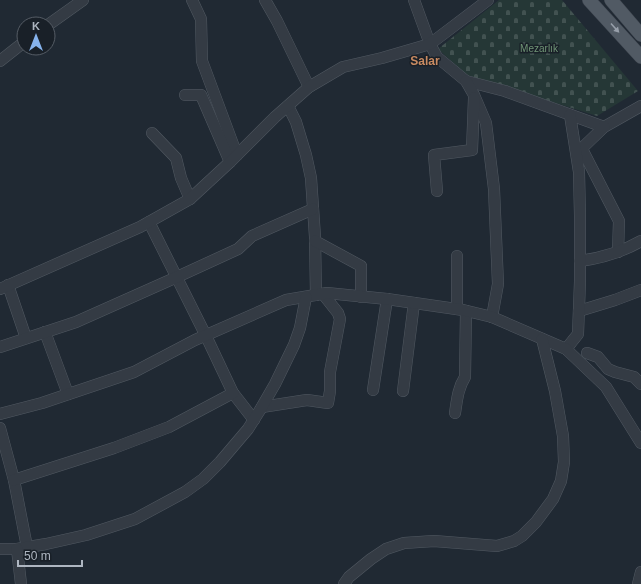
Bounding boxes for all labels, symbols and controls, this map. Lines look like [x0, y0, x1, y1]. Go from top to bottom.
north arrow [16, 16, 56, 56]
text: K [32, 20, 40, 32]
one-way arrow [610, 24, 619, 33]
park label: Mezarlık [520, 43, 559, 54]
district label: Salar [410, 54, 440, 68]
scale bar [18, 542, 82, 568]
text: 50 m [24, 549, 51, 563]

